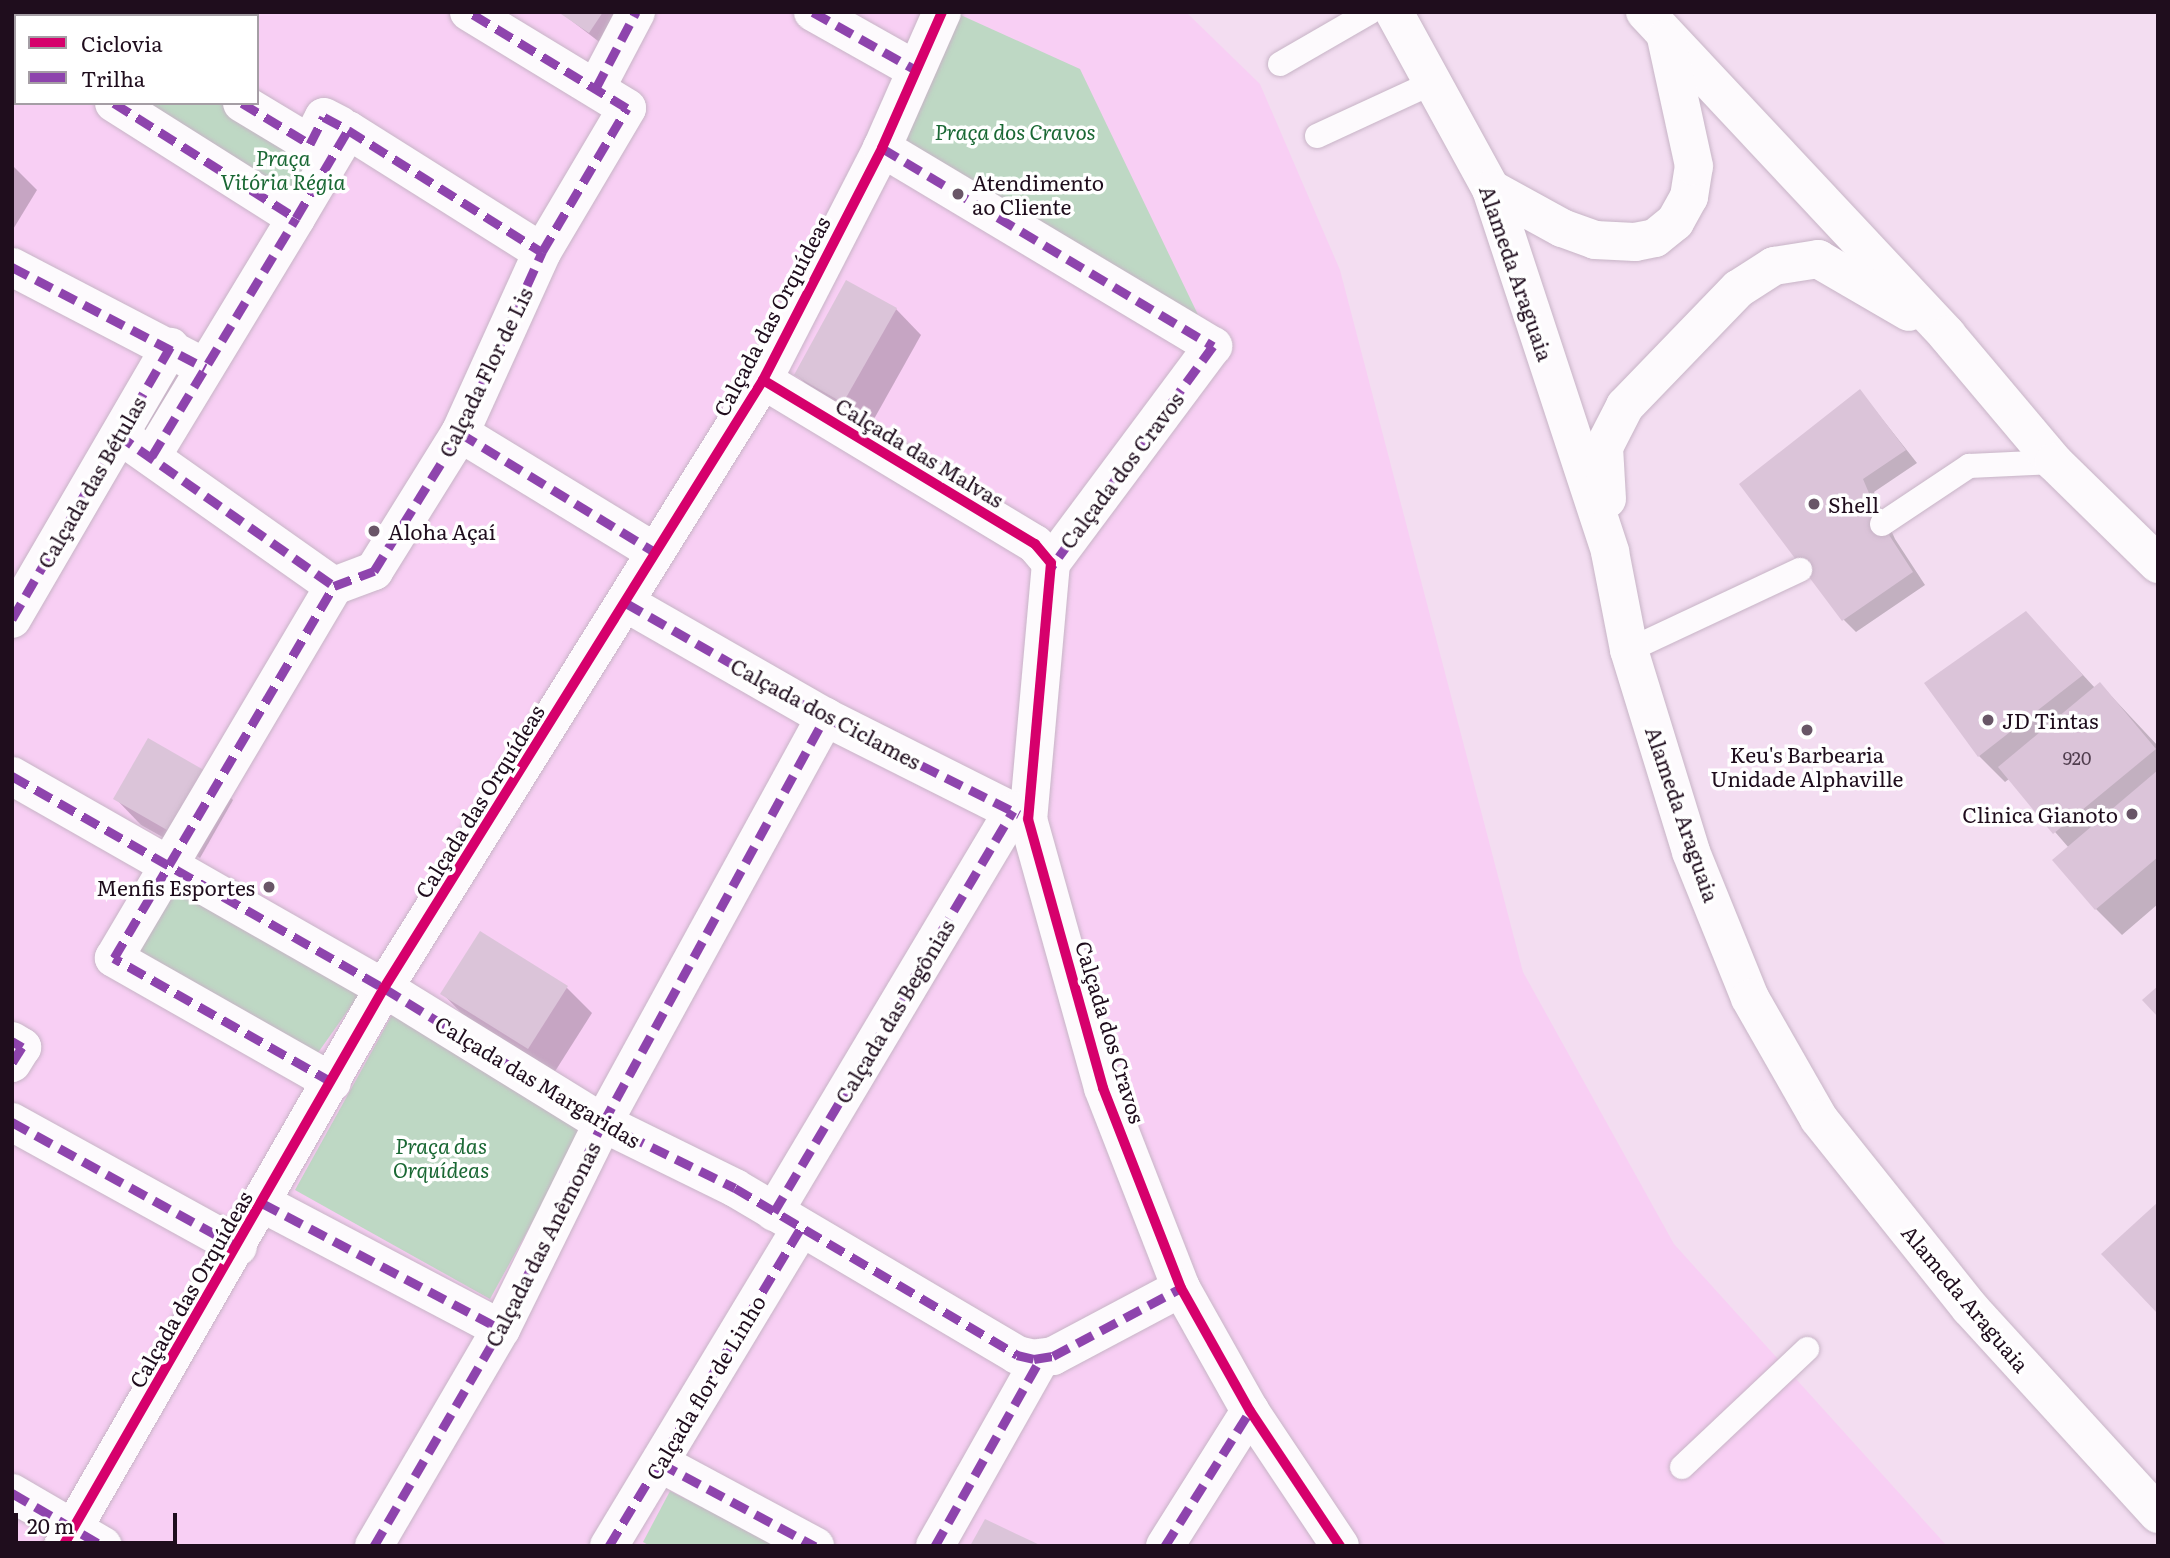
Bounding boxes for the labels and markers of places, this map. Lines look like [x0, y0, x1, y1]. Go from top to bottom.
place label: Atendimento ao Cliente [972, 169, 1104, 219]
marker: Atendimento ao Cliente [950, 186, 966, 202]
place label: Shell [1828, 491, 1879, 517]
marker: Shell [1806, 496, 1822, 512]
place label: Aloha Açaí [388, 518, 496, 544]
marker: Aloha Açaí [366, 523, 382, 539]
place label: JD Tintas [2002, 707, 2098, 733]
marker: JD Tintas [1980, 712, 1996, 728]
marker: Keu's Barbearia Unidade Alphaville [1799, 722, 1815, 738]
place label: Keu's Barbearia Unidade Alphaville [1711, 741, 1903, 791]
place label: Clinica Gianoto [1962, 801, 2118, 827]
marker: Clinica Gianoto [2124, 806, 2140, 822]
place label: Menfis Esportes [96, 874, 255, 900]
marker: Menfis Esportes [261, 879, 277, 895]

